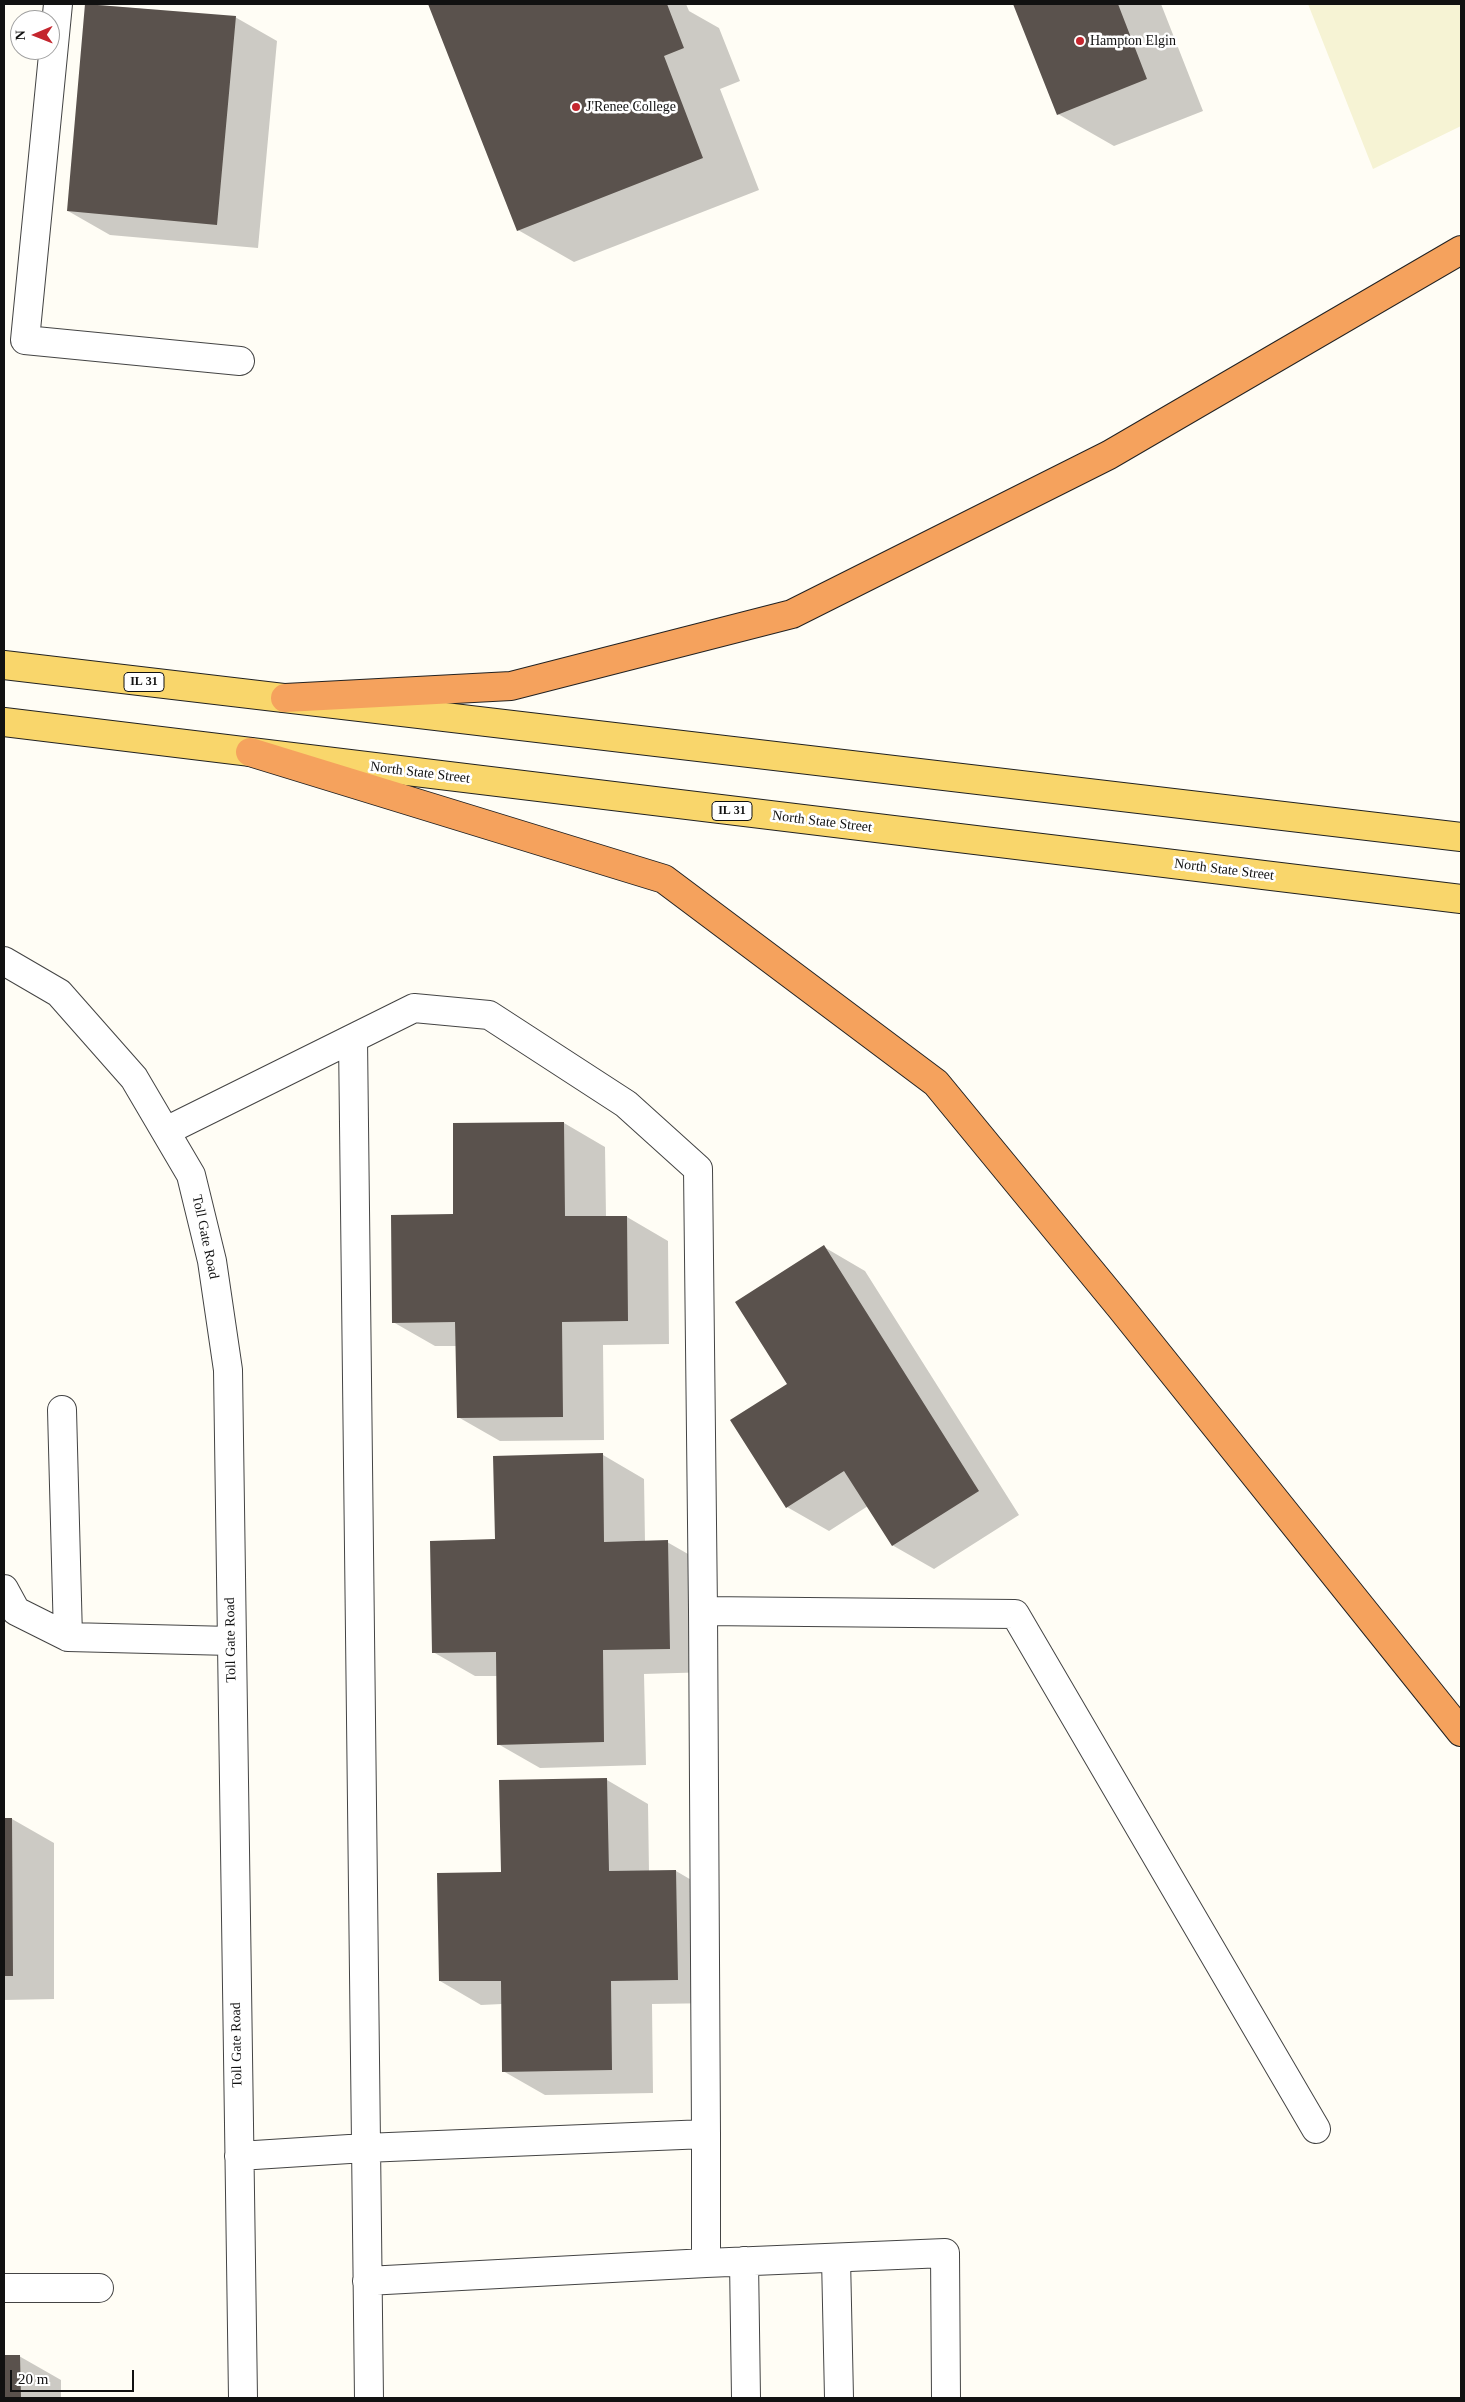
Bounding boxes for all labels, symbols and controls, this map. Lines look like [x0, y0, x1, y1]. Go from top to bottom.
north arrow [10, 10, 60, 60]
text: N [13, 30, 28, 40]
place label: Hampton Elgin [1090, 33, 1176, 49]
marker: Hampton Elgin [1074, 35, 1086, 47]
place label: J'Renee College [586, 99, 676, 115]
marker: J'Renee College [570, 101, 582, 113]
road number: IL 31 [124, 672, 164, 692]
street label: North State Street [369, 759, 471, 787]
road number: IL 31 [712, 801, 752, 820]
street label: North State Street [771, 808, 873, 836]
street label: North State Street [1173, 856, 1275, 884]
street label: Toll Gate Road [188, 1194, 222, 1280]
street label: Toll Gate Road [222, 1597, 240, 1683]
street label: Toll Gate Road [228, 2002, 246, 2088]
scale bar [12, 2360, 136, 2392]
text: 20 m [18, 2371, 48, 2387]

